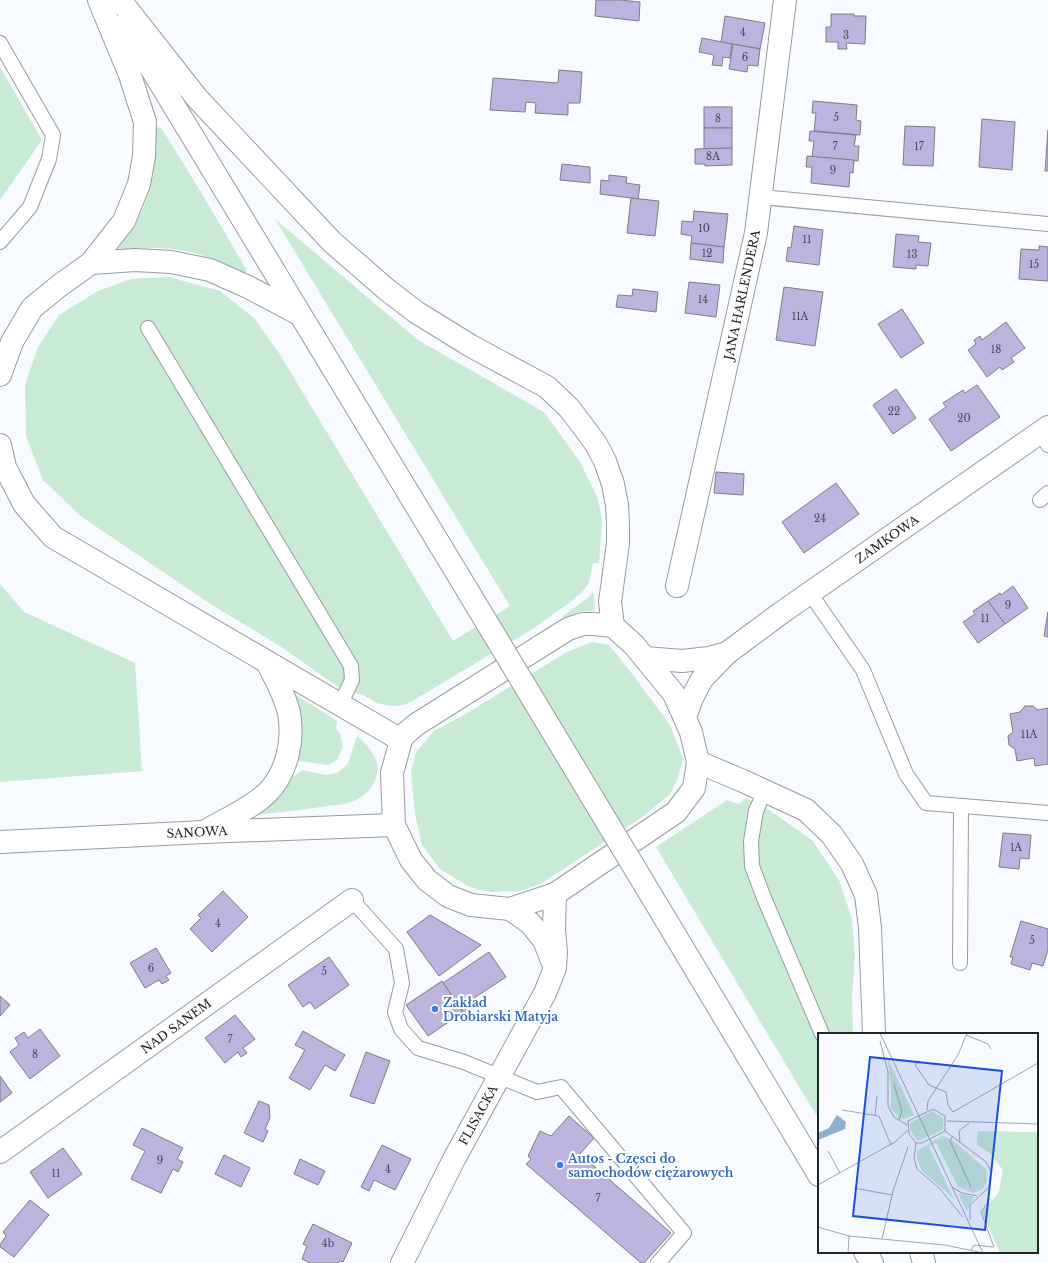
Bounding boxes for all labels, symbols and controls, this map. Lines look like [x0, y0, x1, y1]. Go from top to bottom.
house number: 4 [740, 26, 746, 39]
house number: 3 [843, 29, 849, 42]
house number: 6 [742, 51, 748, 64]
house number: 5 [833, 111, 839, 124]
house number: 8 [715, 112, 721, 125]
house number: 7 [832, 140, 838, 153]
house number: 17 [914, 140, 925, 153]
house number: 8A [706, 150, 720, 163]
house number: 9 [830, 164, 836, 177]
house number: 10 [698, 222, 710, 235]
street label: JANA HARLENDERA [720, 228, 763, 363]
house number: 11 [803, 233, 811, 246]
house number: 12 [702, 247, 712, 260]
house number: 13 [907, 248, 917, 261]
house number: 15 [1029, 258, 1039, 271]
house number: 14 [698, 293, 708, 306]
house number: 11A [792, 310, 809, 323]
house number: 18 [991, 343, 1001, 356]
house number: 22 [888, 405, 900, 418]
house number: 20 [957, 412, 971, 425]
street label: ZAMKOWA [852, 511, 922, 566]
house number: 24 [814, 512, 826, 525]
house number: 9 [1005, 599, 1011, 612]
house number: 11 [981, 612, 989, 625]
house number: 11A [1021, 728, 1038, 741]
street label: SANOWA [166, 823, 229, 841]
house number: 1A [1010, 841, 1022, 854]
house number: 4 [215, 917, 221, 930]
house number: 5 [1029, 934, 1035, 947]
house number: 6 [148, 962, 154, 975]
house number: 5 [321, 965, 327, 978]
street label: NAD SANEM [138, 995, 214, 1057]
place label: Zakład Drobiarski Matyja [443, 995, 558, 1024]
marker: Zakład Drobiarski Matyja [430, 1004, 440, 1014]
house number: 7 [227, 1033, 233, 1046]
inset map [818, 1033, 1038, 1253]
house number: 8 [32, 1048, 38, 1061]
street label: FLISACKA [455, 1082, 501, 1148]
place label: Autos - Częsci do samochodów ciężarowych [567, 1151, 734, 1180]
house number: 9 [157, 1154, 163, 1167]
marker: Autos - Częsci do samochodów ciężarowych [555, 1160, 565, 1170]
house number: 4 [385, 1163, 391, 1176]
house number: 11 [52, 1167, 60, 1180]
house number: 7 [595, 1192, 601, 1205]
house number: 4b [322, 1237, 335, 1250]

